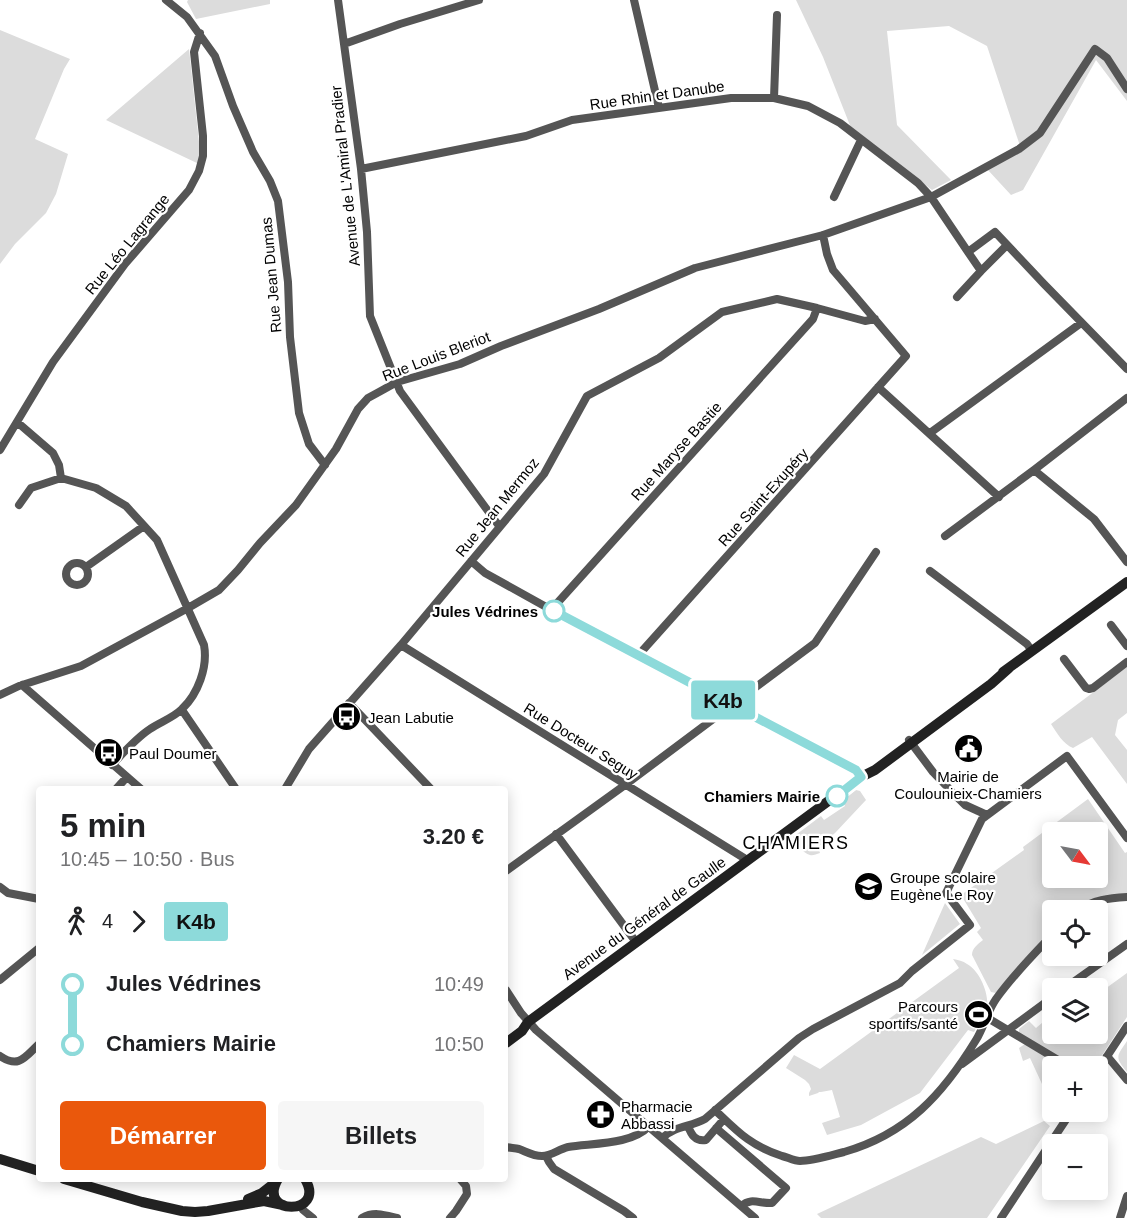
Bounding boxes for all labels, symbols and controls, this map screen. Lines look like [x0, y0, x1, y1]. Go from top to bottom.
street label: Rue Rhin et Danube [589, 77, 725, 113]
street label: Avenue de L'Amiral Pradier [327, 85, 363, 267]
street label: Rue Léo Lagrange [81, 190, 173, 298]
street label: Rue Jean Dumas [257, 217, 285, 333]
street label: Rue Louis Bleriot [380, 327, 493, 384]
street label: Rue Maryse Bastie [627, 398, 725, 504]
street label: Rue Saint-Exupéry [715, 444, 812, 549]
street label: Rue Jean Mermoz [452, 454, 542, 560]
marker: Jules Védrines [543, 600, 565, 622]
place label: Jules Védrines [432, 603, 538, 620]
line badge: K4b [688, 680, 758, 720]
text: K4b [703, 689, 743, 712]
street label: Rue Docteur Seguy [521, 699, 641, 783]
bus stop icon: Jean Labutie [331, 701, 363, 733]
place label: Jean Labutie [368, 709, 454, 726]
public building icon: Mairie de Coulounieix-Chamiers [952, 733, 984, 765]
bus stop icon: Paul Doumer [92, 737, 124, 769]
place label: Paul Doumer [129, 745, 217, 762]
place label: Mairie de Coulounieix-Chamiers [894, 768, 1042, 802]
marker: Chamiers Mairie [826, 785, 848, 807]
place label: Chamiers Mairie [704, 788, 820, 805]
text: 5 min [60, 807, 146, 844]
north arrow [1042, 822, 1108, 888]
map controls [1042, 822, 1108, 1200]
text: 3.20 € [423, 824, 484, 849]
district label: CHAMIERS [742, 833, 850, 853]
text: 10:45 – 10:50 · Bus [60, 848, 235, 870]
street label: Avenue du Général de Gaulle [559, 853, 729, 983]
place label: Groupe scolaire Eugène Le Roy [890, 869, 996, 903]
school or university icon: Groupe scolaire Eugène Le Roy [853, 870, 885, 902]
button: locate [1042, 900, 1108, 966]
icon: walk [60, 905, 93, 938]
icon: forward [122, 905, 155, 938]
text: 4 [102, 910, 113, 932]
text: K4b [176, 910, 216, 933]
text: Jules Védrines [106, 971, 261, 996]
text: 10:49 [434, 973, 484, 995]
button: layers [1042, 978, 1108, 1044]
place label: Parcours sportifs/santé [869, 998, 958, 1032]
sports icon: Parcours sportifs/santé [963, 999, 995, 1031]
text: Chamiers Mairie [106, 1031, 276, 1056]
text: 10:50 [434, 1033, 484, 1055]
button: + [1042, 1056, 1108, 1122]
place label: Pharmacie Abbassi [621, 1098, 693, 1132]
pharmacy icon: Pharmacie Abbassi [584, 1099, 616, 1131]
button: Démarrer [60, 1101, 266, 1170]
button: Billets [278, 1101, 484, 1170]
button: − [1042, 1134, 1108, 1200]

